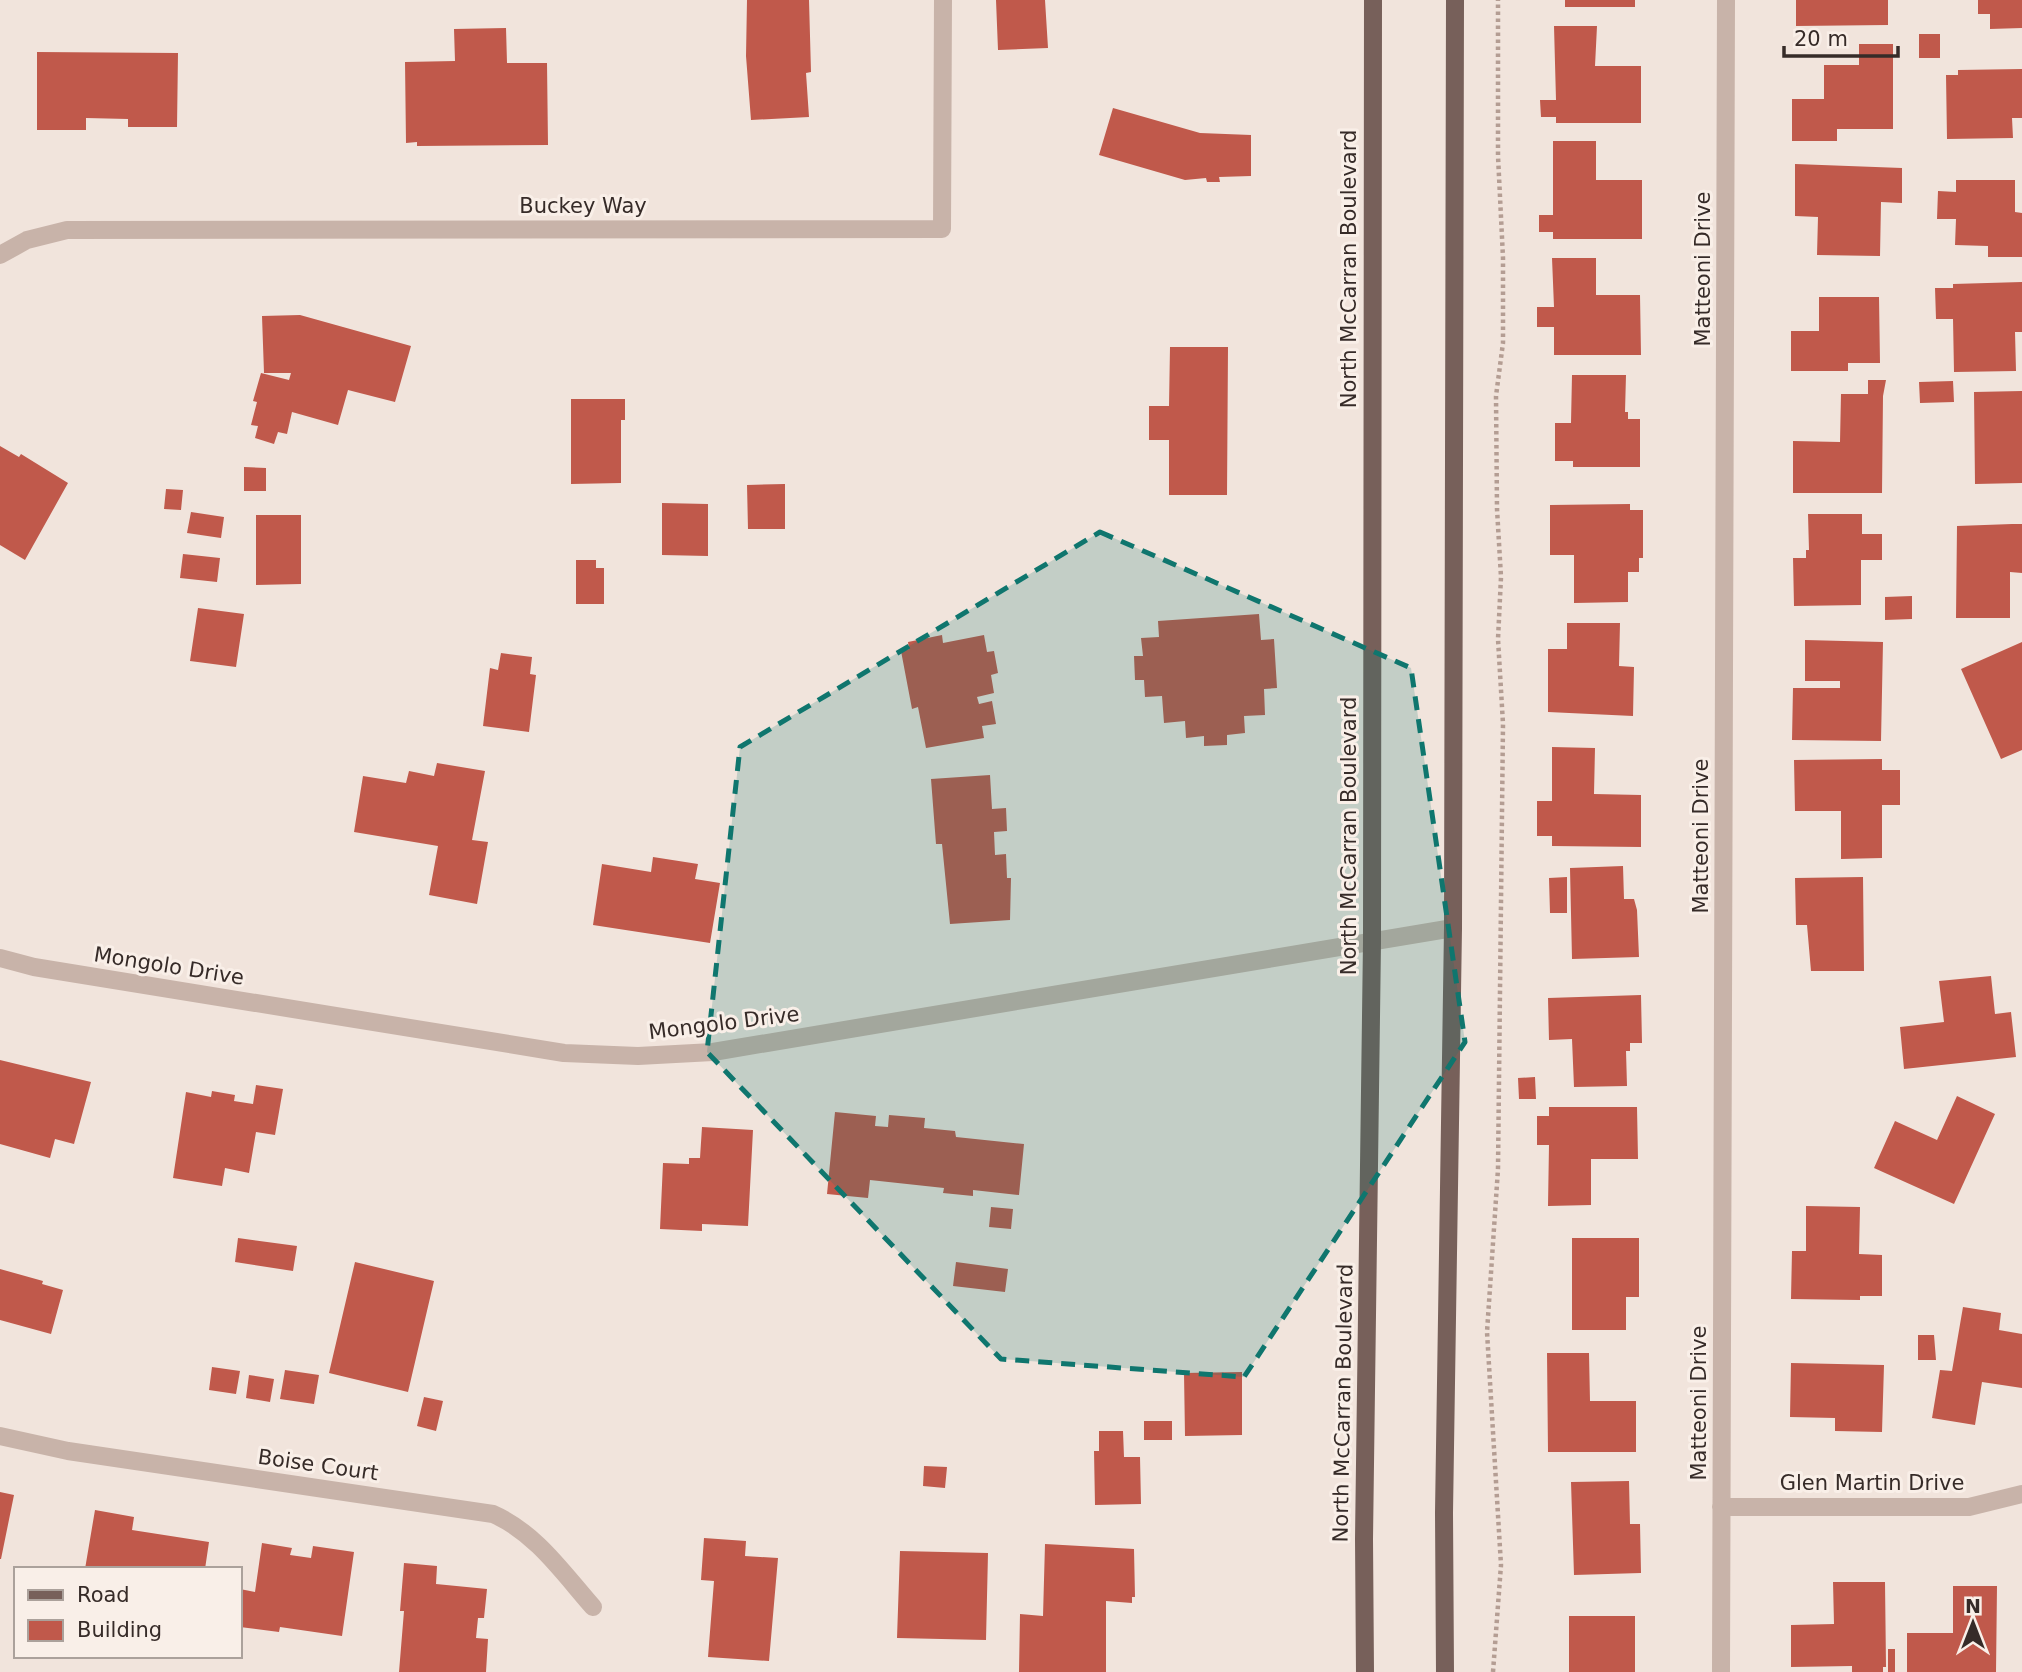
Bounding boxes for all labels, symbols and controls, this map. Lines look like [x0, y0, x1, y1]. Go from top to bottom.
scale bar [1784, 14, 1898, 58]
text: 20 m [1794, 27, 1848, 51]
street label: North McCarran Boulevard [1337, 130, 1361, 408]
street label: Matteoni Drive [1691, 191, 1715, 347]
street label: Buckey Way [519, 194, 647, 218]
street label: North McCarran Boulevard [1337, 697, 1361, 975]
street label: Matteoni Drive [1689, 758, 1713, 914]
street label: Mongolo Drive [92, 942, 246, 990]
street label: Mongolo Drive [647, 1002, 801, 1044]
street label: North McCarran Boulevard [1329, 1264, 1357, 1542]
street label: Matteoni Drive [1687, 1325, 1711, 1481]
street label: Boise Court [256, 1445, 380, 1485]
street label: Glen Martin Drive [1780, 1471, 1964, 1495]
legend [14, 1567, 242, 1658]
text: Road [77, 1583, 130, 1607]
north arrow [1938, 1588, 2008, 1658]
text: N [1965, 1595, 1981, 1617]
text: Building [77, 1618, 162, 1642]

